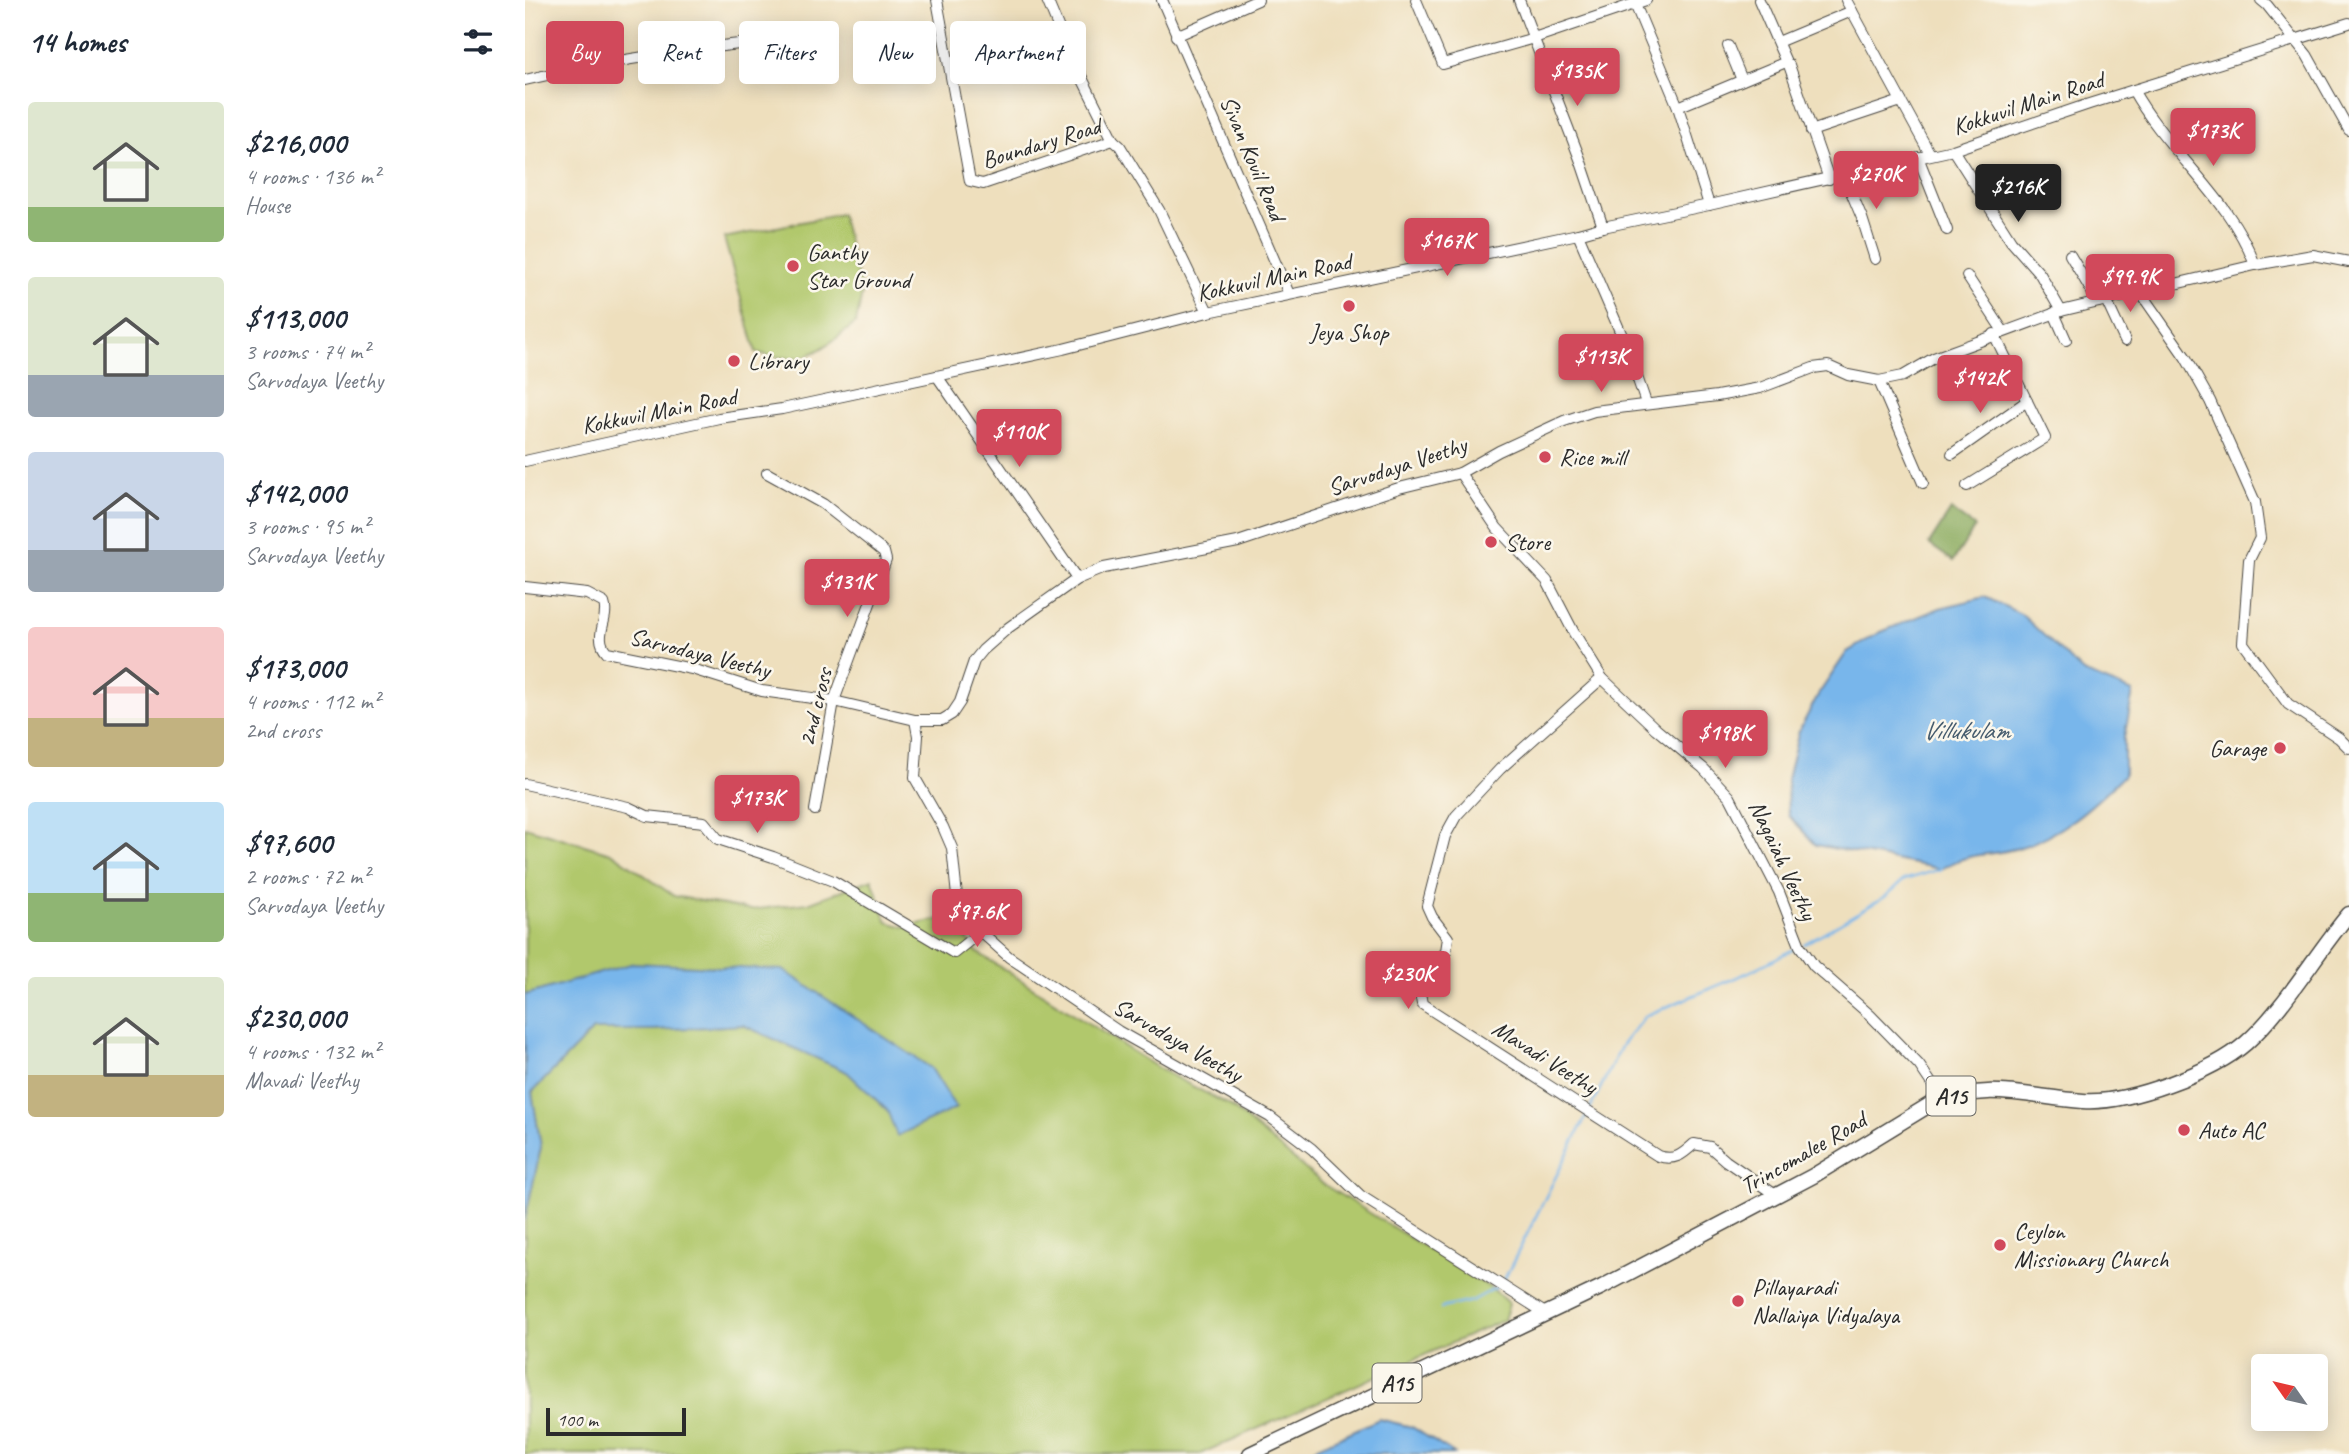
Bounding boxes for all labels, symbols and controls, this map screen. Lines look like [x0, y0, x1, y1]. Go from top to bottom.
chip: Buy [546, 21, 624, 84]
chip: Rent [638, 21, 725, 84]
chip: Filters [739, 21, 839, 84]
chip: New [853, 21, 936, 84]
chip: Apartment [950, 21, 1086, 84]
text: 14 homes [28, 23, 126, 61]
icon: filters [459, 23, 497, 61]
pin: $135K [1528, 48, 1626, 108]
text: $135K [1551, 56, 1603, 85]
street label: Kokkuvil Main Road [1949, 63, 2111, 142]
street label: Sivan Kovil Road [1213, 91, 1294, 228]
pin: $173K [2164, 108, 2262, 168]
street label: Boundary Road [978, 110, 1107, 175]
text: $173K [2187, 116, 2240, 145]
text: $216,000 [245, 124, 346, 162]
icon: home [84, 130, 168, 214]
pin: $270K [1827, 152, 1925, 211]
text: $270K [1850, 159, 1903, 188]
text: 4 rooms · 136 m² [245, 162, 380, 191]
pin: $216K [1969, 164, 2067, 224]
text: $216K [1991, 172, 2045, 201]
text: House [245, 191, 290, 220]
pin: $167K [1398, 218, 1496, 278]
text: $167K [1420, 226, 1474, 255]
place label: Ganthy Star Ground [807, 237, 914, 295]
street label: Kokkuvil Main Road [1194, 245, 1357, 308]
pin: $99.9K [2073, 254, 2187, 314]
marker: Ganthy Star Ground [785, 258, 801, 274]
text: $99.9K [2102, 262, 2158, 291]
marker: Jeya Shop [1341, 298, 1357, 314]
text: $113,000 [245, 299, 345, 337]
icon: home [84, 305, 168, 389]
place label: Jeya Shop [1309, 317, 1390, 347]
pin: $113K [1552, 334, 1650, 394]
text: 3 rooms · 74 m² [245, 337, 369, 366]
text: $113K [1574, 342, 1628, 371]
place label: Library [748, 346, 810, 376]
marker: Library [726, 353, 742, 369]
pin: $142K [1931, 356, 2029, 415]
text: $142K [1953, 363, 2007, 392]
text: Sarvodaya Veethy [245, 366, 383, 395]
street label: Kokkuvil Main Road [579, 381, 742, 441]
pin: $110K [970, 410, 1068, 469]
text: $110K [992, 417, 1046, 446]
street label: Sarvodaya Veethy [1324, 429, 1472, 503]
place label: Rice mill [1559, 442, 1630, 472]
marker: Rice mill [1537, 449, 1553, 465]
text: $142,000 [245, 474, 345, 512]
icon: home [84, 480, 168, 564]
text: 3 rooms · 95 m² [245, 512, 369, 541]
place label: Store [1505, 527, 1552, 557]
marker: Store [1483, 534, 1499, 550]
text: Sarvodaya Veethy [245, 541, 383, 570]
pin: $131K [798, 560, 896, 619]
text: $131K [820, 567, 874, 596]
street label: Sarvodaya Veethy [626, 621, 775, 685]
text: $173,000 [245, 649, 345, 687]
icon: home [84, 655, 168, 739]
street label: 2nd cross [791, 663, 840, 749]
text: 4 rooms · 112 m² [245, 687, 380, 716]
pin: $198K [1676, 710, 1774, 770]
water label: Villukulam [1923, 714, 2012, 747]
text: 2nd cross [245, 716, 321, 745]
text: $198K [1699, 718, 1751, 747]
place label: Garage [2209, 733, 2268, 763]
marker: Garage [2272, 740, 2288, 756]
pin: $173K [708, 776, 806, 835]
text: $173K [731, 783, 784, 812]
street label: Nagaiah Veethy [1742, 795, 1825, 926]
text: $97,600 [245, 824, 332, 862]
icon: home [84, 830, 168, 914]
text: 2 rooms · 72 m² [245, 862, 369, 891]
pin: $97.6K [920, 890, 1034, 949]
text: Sarvodaya Veethy [245, 891, 383, 920]
text: $97.6K [948, 897, 1006, 926]
pin: $230K [1359, 951, 1457, 1011]
text: $230K [1381, 959, 1435, 988]
street label: Sarvodaya Veethy [1108, 991, 1249, 1090]
text: $230,000 [245, 999, 345, 1037]
icon: home [84, 1005, 168, 1089]
street label: Mavadi Veethy [1487, 1013, 1605, 1102]
text: 4 rooms · 132 m² [245, 1037, 380, 1066]
text: Mavadi Veethy [245, 1066, 359, 1095]
road number: A15 [1927, 1077, 1975, 1116]
street label: Trincomalee Road [1735, 1103, 1874, 1201]
place label: Auto AC [2198, 1115, 2267, 1145]
marker: Auto AC [2176, 1122, 2192, 1138]
place label: Ceylon Missionary Church [2014, 1216, 2169, 1274]
marker: Ceylon Missionary Church [1992, 1237, 2008, 1253]
place label: Pillayaradi Nallaiya Vidyalaya [1752, 1272, 1901, 1330]
marker: Pillayaradi Nallaiya Vidyalaya [1730, 1293, 1746, 1309]
north arrow [2251, 1354, 2327, 1432]
map controls [2251, 1354, 2328, 1431]
road number: A15 [1373, 1364, 1421, 1402]
scale bar [546, 1405, 686, 1437]
text: 100 m [557, 1408, 598, 1432]

